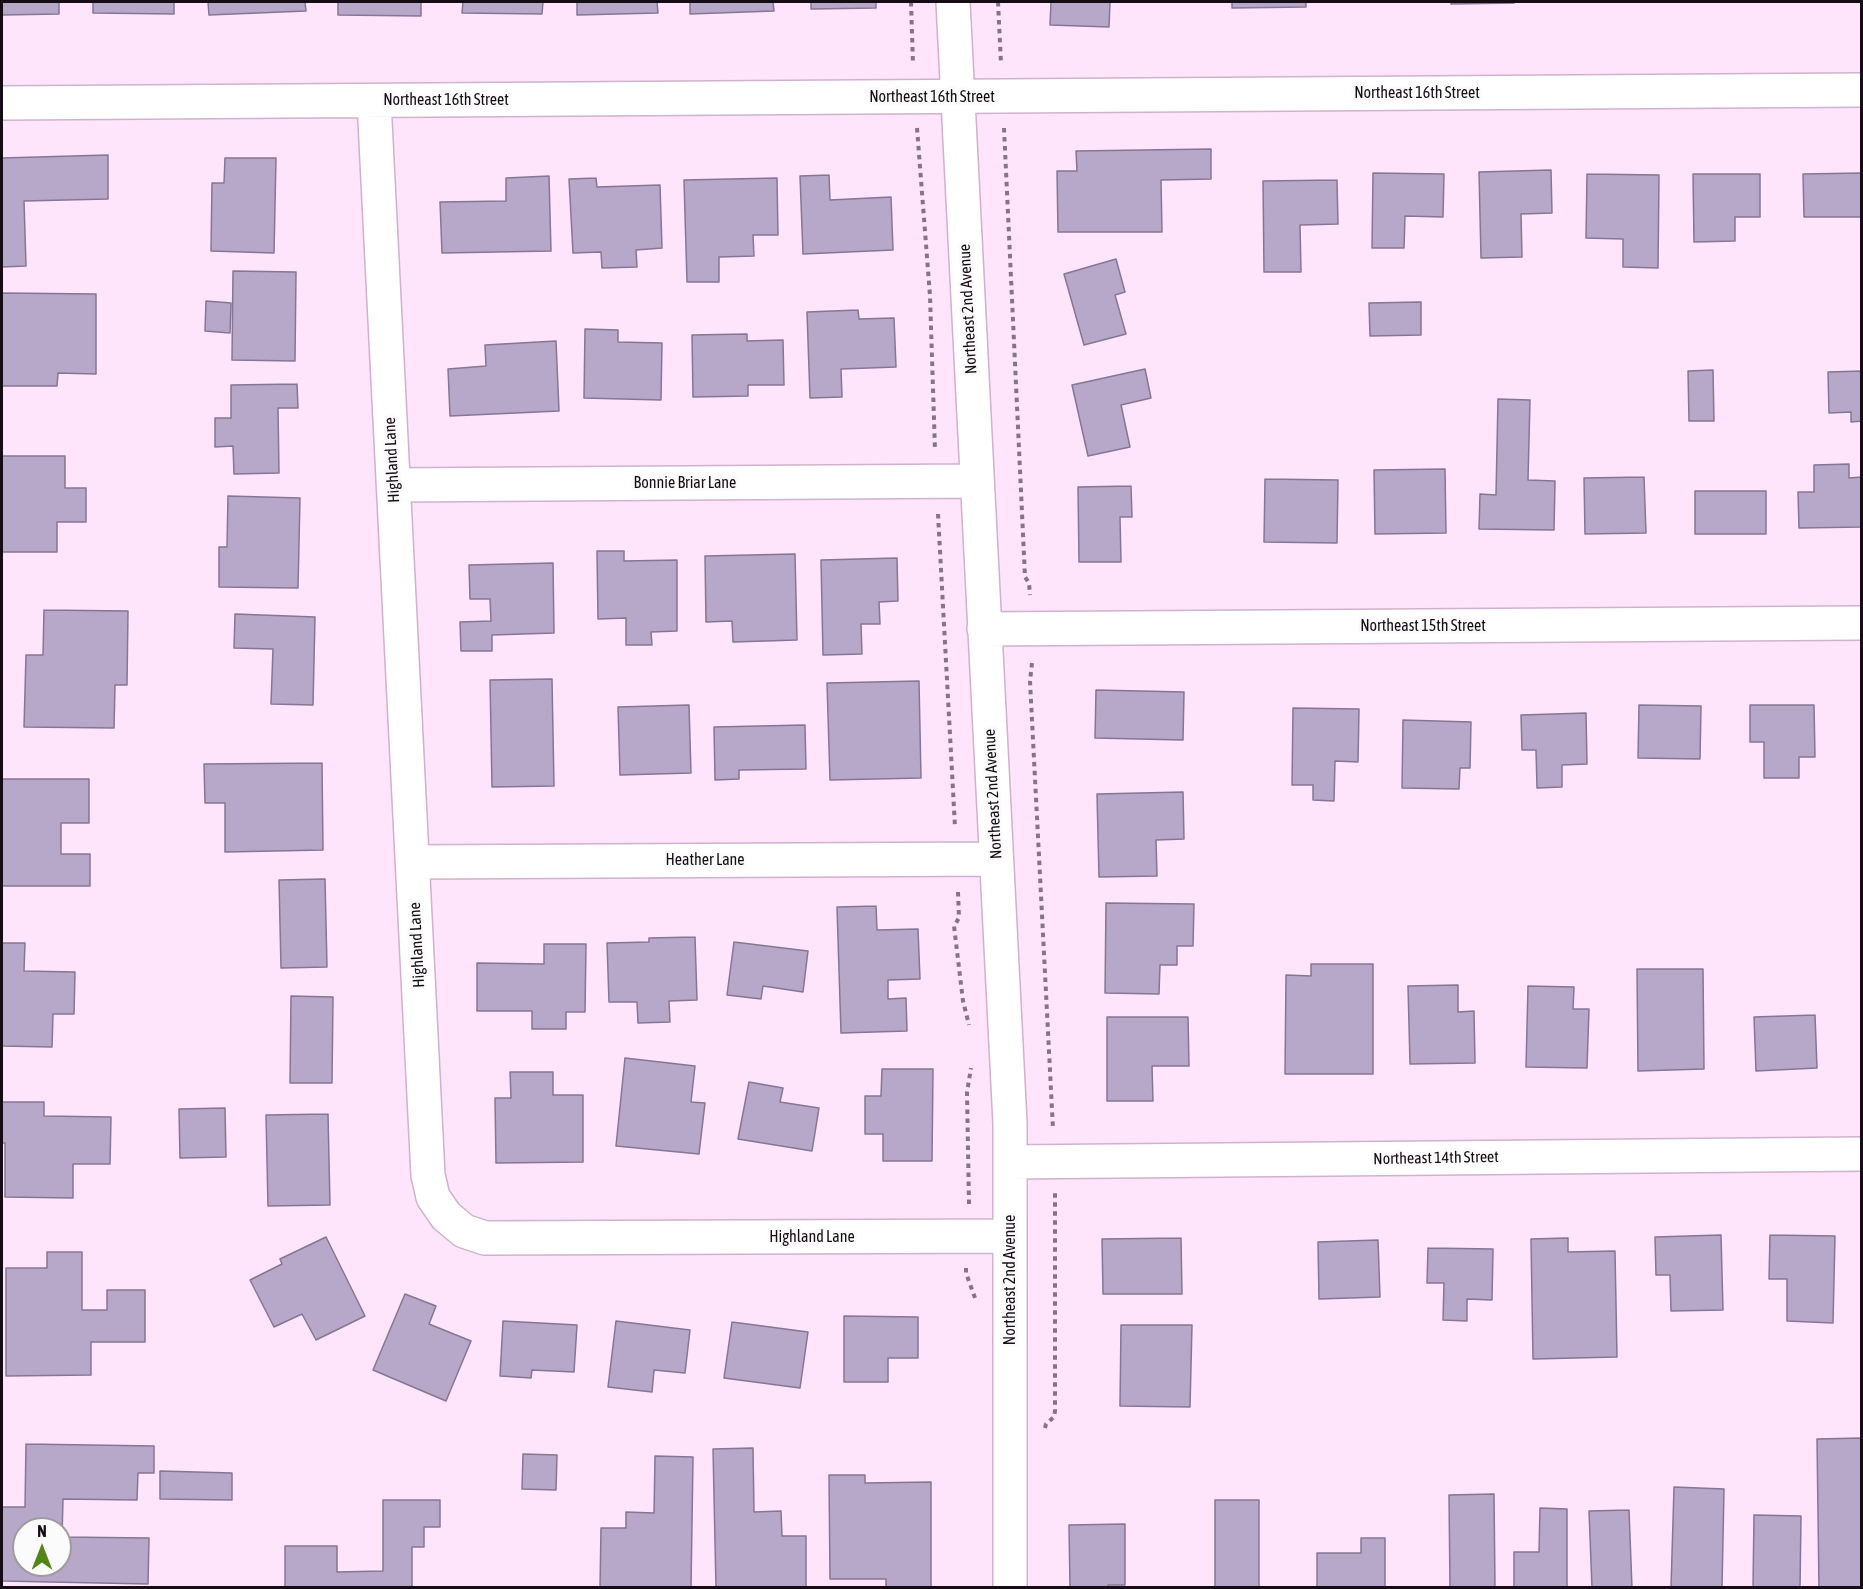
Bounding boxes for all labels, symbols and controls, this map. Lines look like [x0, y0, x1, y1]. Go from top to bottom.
street label: Northeast 16th Street [1354, 83, 1480, 103]
street label: Northeast 16th Street [869, 87, 995, 107]
street label: Northeast 16th Street [383, 90, 509, 110]
street label: Northeast 2nd Avenue [955, 243, 981, 375]
street label: Highland Lane [380, 417, 404, 503]
street label: Bonnie Briar Lane [634, 473, 736, 493]
street label: Northeast 15th Street [1360, 616, 1486, 636]
street label: Northeast 2nd Avenue [980, 728, 1006, 860]
street label: Heather Lane [665, 850, 745, 870]
street label: Highland Lane [405, 902, 429, 988]
street label: Northeast 14th Street [1373, 1147, 1499, 1169]
street label: Northeast 2nd Avenue [1000, 1215, 1020, 1345]
street label: Highland Lane [769, 1227, 855, 1247]
north arrow [12, 1517, 72, 1577]
text: N [37, 1522, 47, 1540]

